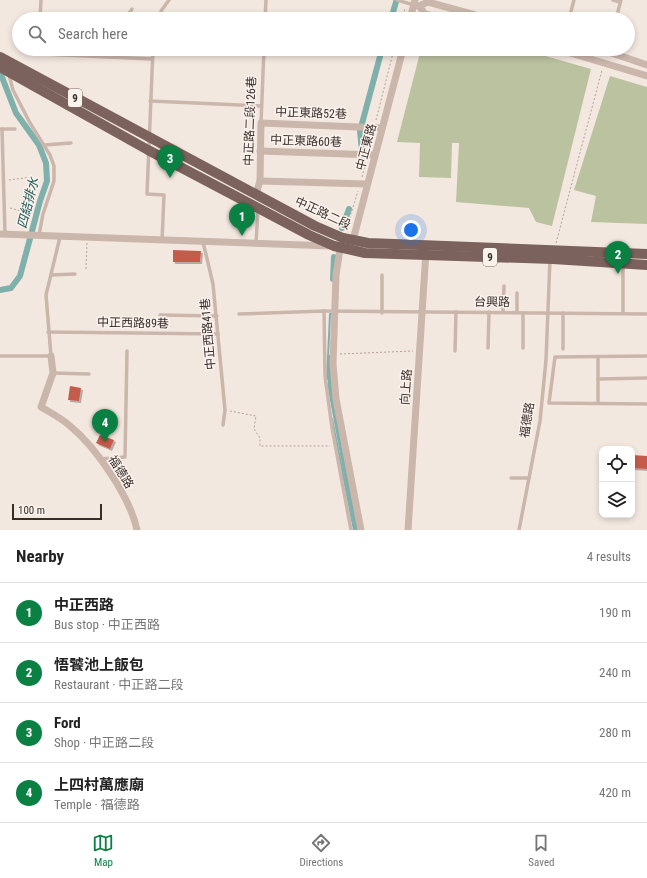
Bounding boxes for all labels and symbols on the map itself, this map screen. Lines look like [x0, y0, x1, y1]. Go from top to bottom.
street label: 中正路二段126巷 [241, 76, 259, 166]
road number: 9 [68, 89, 82, 107]
street label: 中正東路52巷 [275, 105, 347, 121]
street label: 中正東路 [353, 122, 379, 172]
street label: 中正東路60巷 [270, 133, 342, 149]
pin: 3 [157, 145, 183, 178]
water label: 四結排水 [14, 175, 42, 230]
street label: 中正路二段 [293, 194, 353, 232]
pin: 1 [229, 203, 255, 236]
your location [401, 220, 421, 240]
pin: 2 [605, 241, 631, 274]
road number: 9 [483, 248, 497, 266]
street label: 台興路 [474, 295, 510, 309]
street label: 中正西路41巷 [198, 298, 218, 370]
street label: 中正西路89巷 [97, 315, 169, 331]
street label: 向上路 [398, 369, 414, 405]
street label: 福德路 [517, 401, 537, 439]
pin: 4 [92, 409, 118, 442]
street label: 福德路 [106, 453, 136, 491]
scale bar [12, 502, 102, 521]

